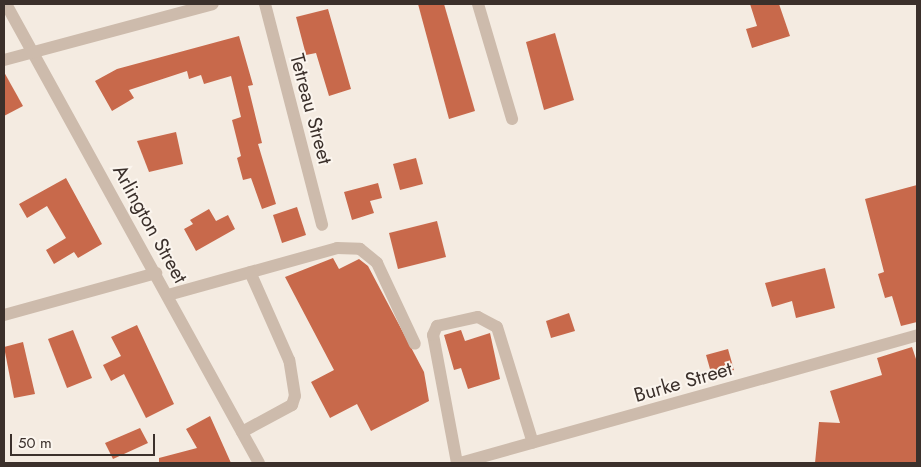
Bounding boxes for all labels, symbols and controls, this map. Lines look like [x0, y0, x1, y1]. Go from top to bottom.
street label: Tetreau Street [285, 51, 337, 167]
street label: Arlington Street [108, 161, 192, 287]
street label: Burke Street [631, 357, 735, 407]
scale bar [12, 424, 158, 456]
text: 50 m [18, 432, 52, 454]

